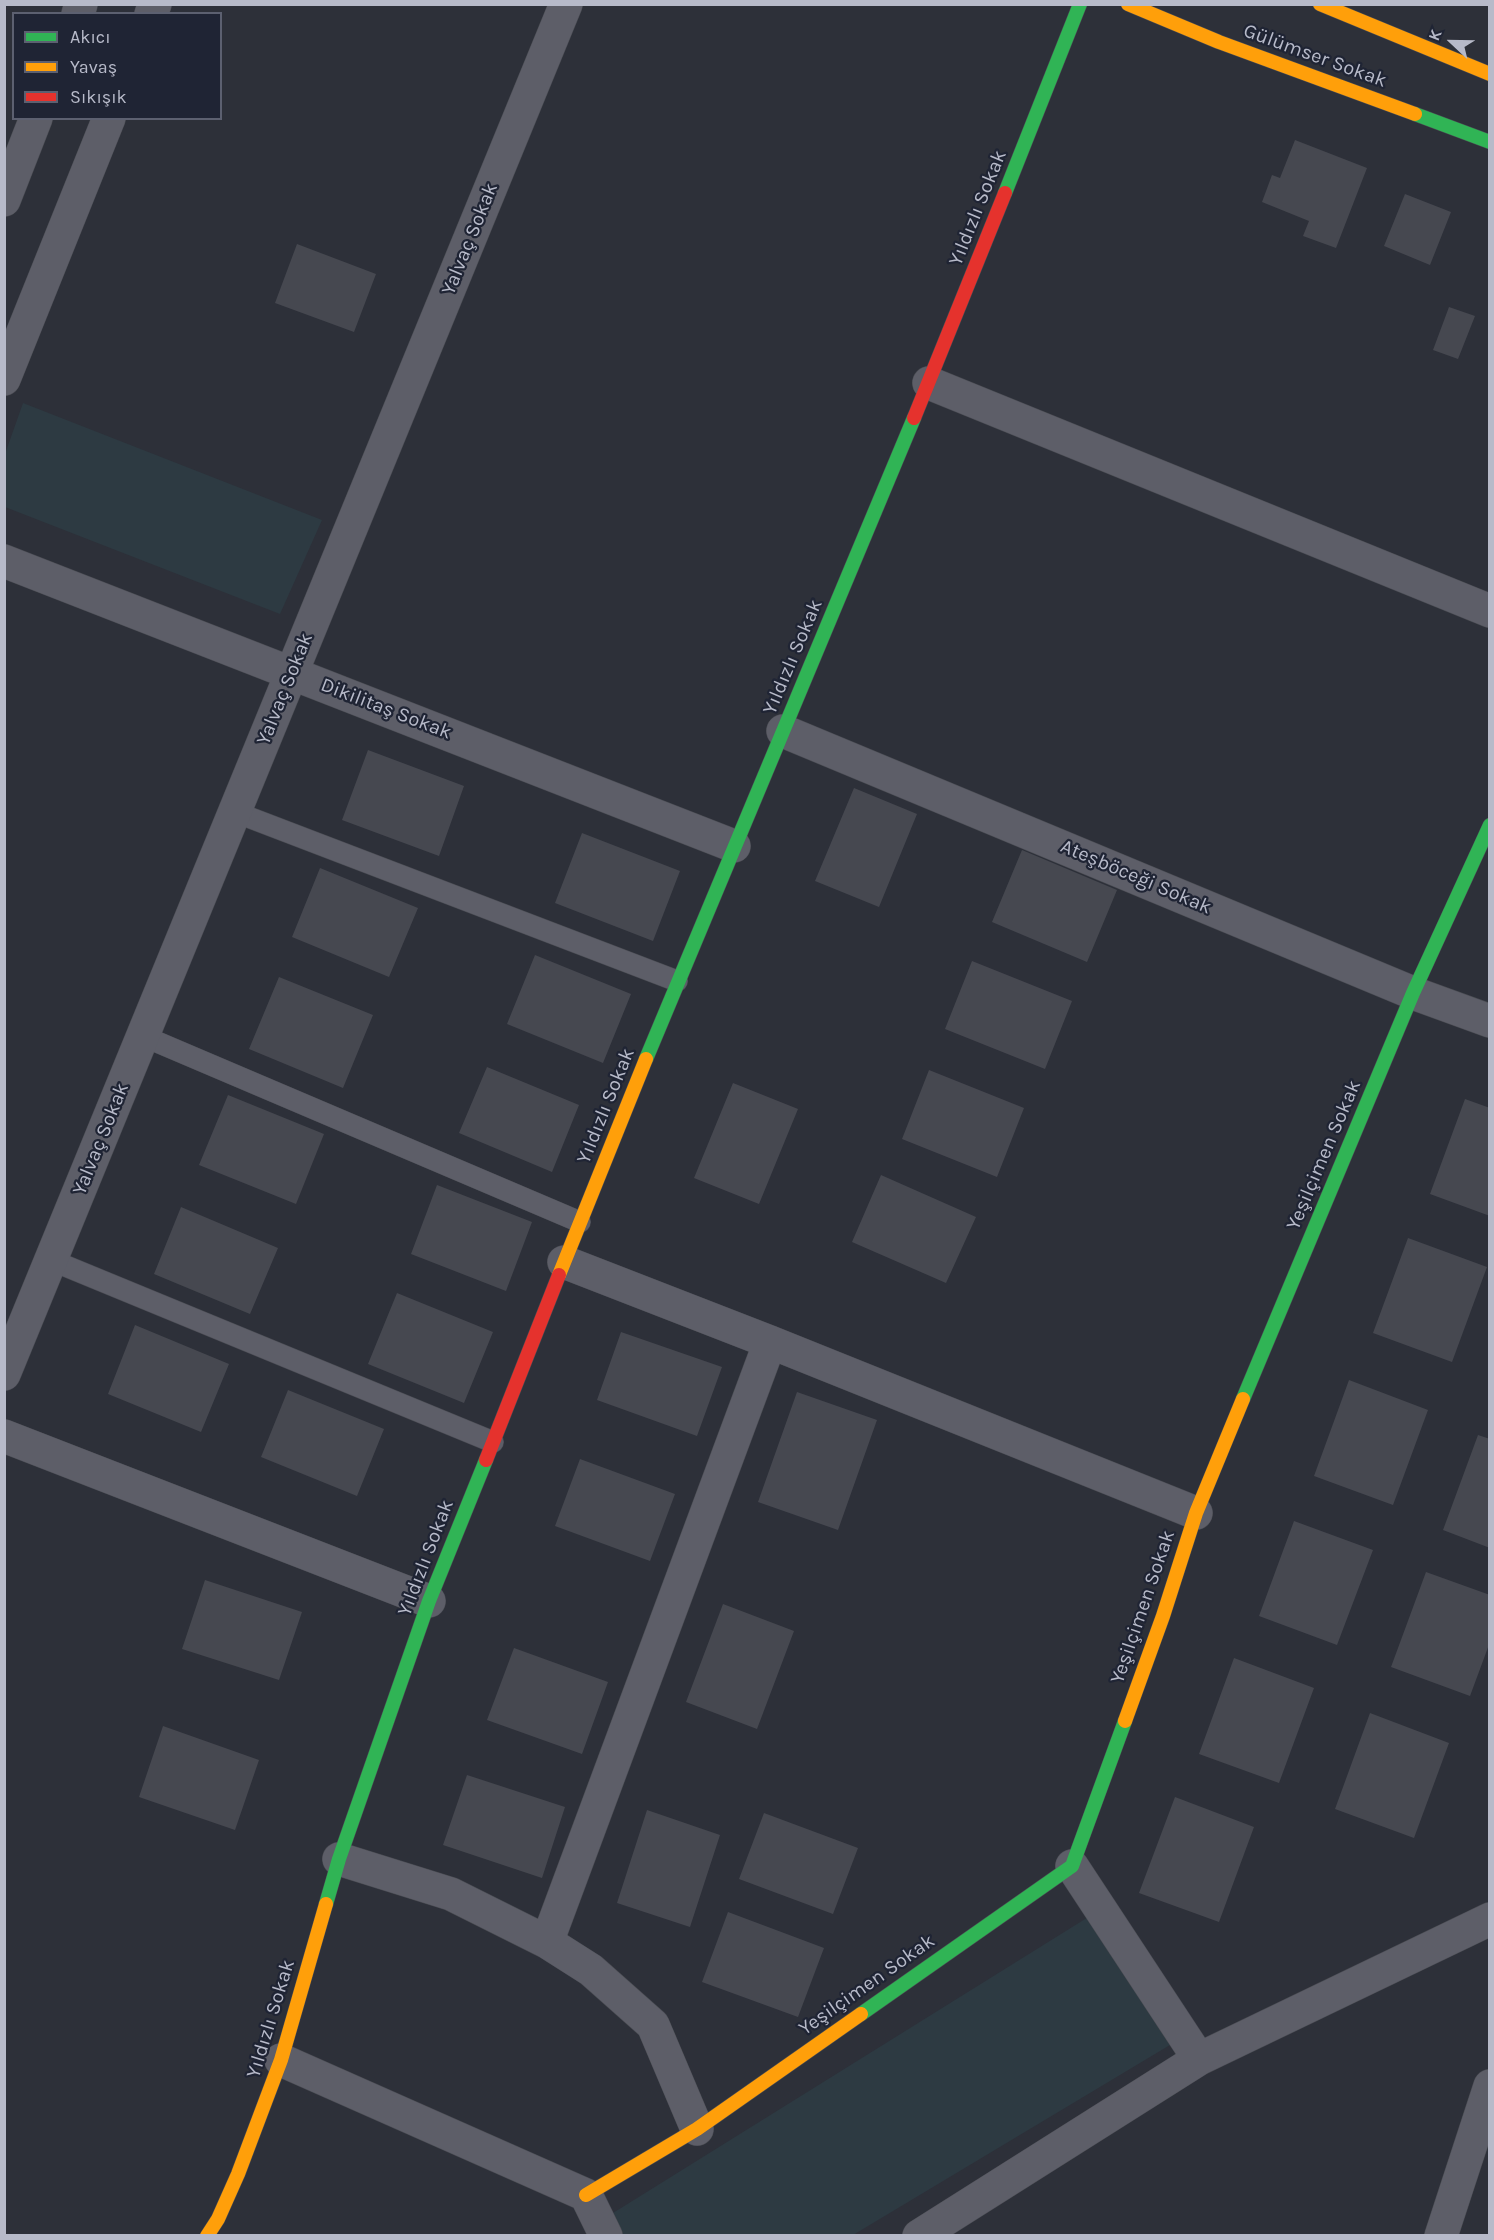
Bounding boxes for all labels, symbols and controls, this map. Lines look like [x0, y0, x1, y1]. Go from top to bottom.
legend [12, 12, 222, 120]
north arrow [1422, 12, 1482, 72]
street label: Gülümser Sokak [1240, 19, 1390, 93]
text: Akıcı [70, 26, 111, 48]
text: K [1424, 27, 1446, 43]
text: Yavaş [70, 56, 117, 78]
text: Sıkışık [70, 86, 127, 108]
street label: Yıldızlı Sokak [944, 147, 1012, 269]
street label: Yalvaç Sokak [437, 179, 503, 299]
street label: Yıldızlı Sokak [758, 596, 828, 718]
street label: Yalvaç Sokak [252, 629, 318, 749]
street label: Dikilitaş Sokak [317, 673, 455, 745]
street label: Ateşböceği Sokak [1057, 834, 1215, 920]
street label: Yıldızlı Sokak [572, 1045, 640, 1167]
street label: Yeşilçimen Sokak [1282, 1076, 1366, 1234]
street label: Yalvaç Sokak [68, 1079, 134, 1199]
street label: Yıldızlı Sokak [393, 1496, 459, 1620]
street label: Yeşilçimen Sokak [1106, 1527, 1180, 1687]
street label: Yeşilçimen Sokak [794, 1929, 940, 2041]
street label: Yıldızlı Sokak [242, 1957, 300, 2081]

